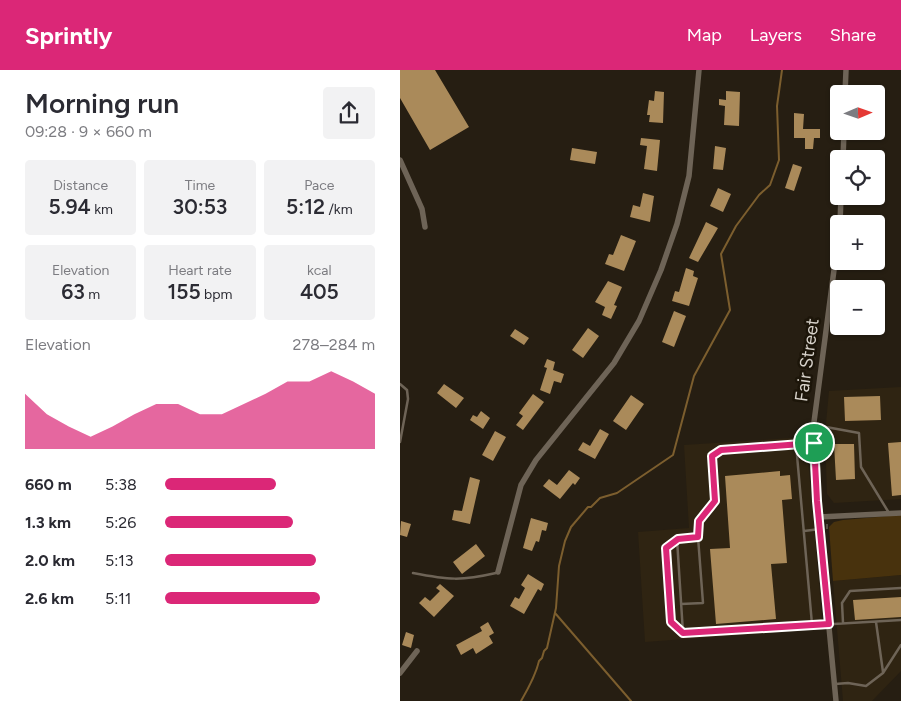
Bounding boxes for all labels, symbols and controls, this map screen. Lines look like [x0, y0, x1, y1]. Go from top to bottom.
text: Sprintly [25, 21, 112, 50]
text: Map [687, 24, 722, 46]
text: Layers [750, 24, 802, 46]
text: Share [830, 24, 876, 46]
north arrow [830, 85, 885, 140]
map controls [830, 85, 885, 335]
text: Morning run [25, 86, 179, 120]
button: share [323, 87, 375, 139]
text: 09:28 · 9 × 660 m [25, 122, 152, 141]
button: locate [830, 150, 885, 205]
text: Distance [53, 177, 108, 194]
text: Time [185, 177, 215, 194]
text: Pace [304, 177, 334, 194]
text: 5.94 [48, 194, 91, 219]
text: 30:53 [173, 194, 227, 219]
text: 5:12 [286, 194, 325, 219]
text: km [91, 201, 113, 218]
text: /km [325, 201, 353, 218]
button: + [830, 215, 885, 270]
text: Elevation [52, 262, 109, 279]
text: Heart rate [168, 262, 232, 279]
text: kcal [307, 262, 332, 279]
text: 63 [61, 279, 85, 304]
text: 155 [168, 279, 201, 304]
text: 405 [300, 279, 339, 304]
button: − [830, 280, 885, 335]
text: m [85, 286, 100, 303]
text: bpm [201, 286, 232, 303]
street label: Fair Street [790, 317, 824, 403]
text: Elevation [25, 335, 91, 354]
text: 278–284 m [293, 335, 375, 354]
pin [793, 422, 835, 464]
icon: arrive [800, 429, 828, 457]
text: 660 m [25, 475, 72, 494]
text: 5:38 [105, 475, 137, 494]
text: 1.3 km [25, 513, 71, 532]
text: 5:26 [105, 513, 136, 532]
text: 2.0 km [25, 551, 75, 570]
text: 5:13 [105, 551, 134, 570]
text: 2.6 km [25, 589, 74, 608]
text: 5:11 [105, 589, 131, 608]

